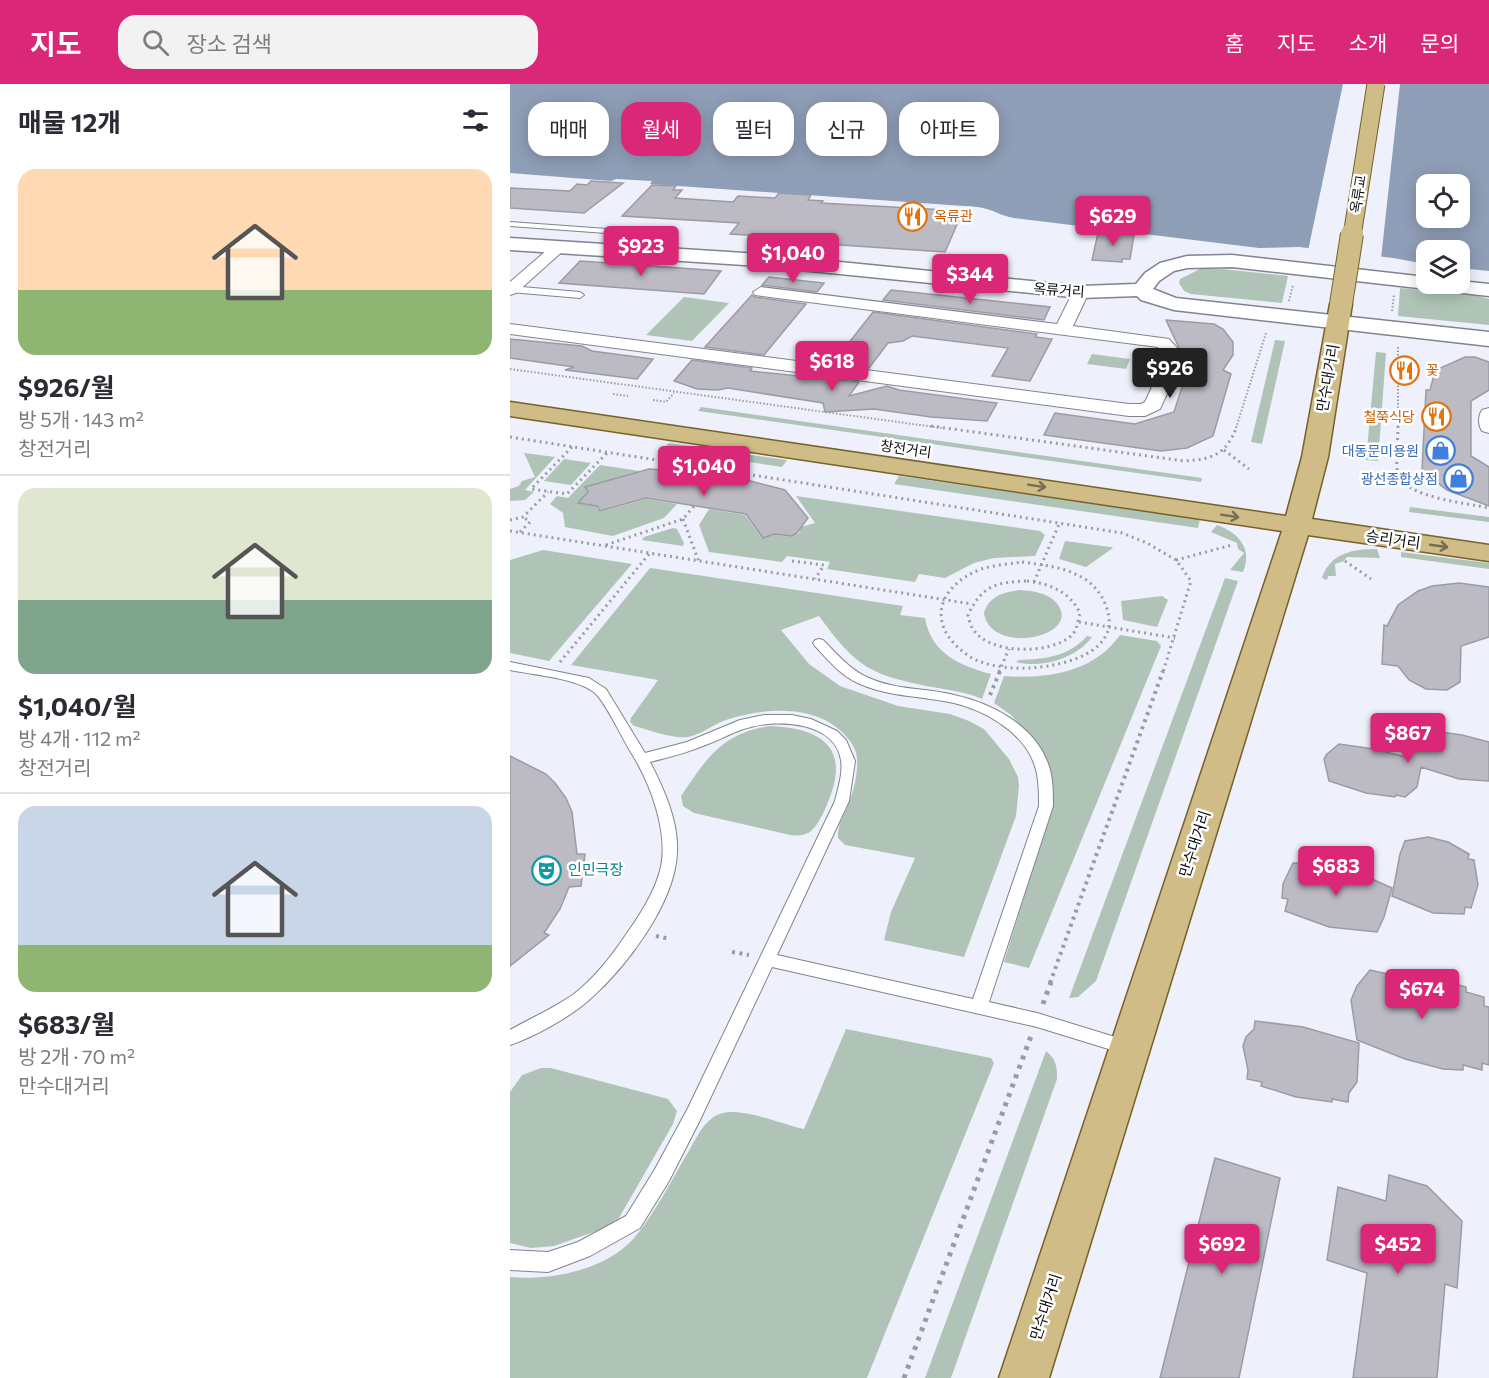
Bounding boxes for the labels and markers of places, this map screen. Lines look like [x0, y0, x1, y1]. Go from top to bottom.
pin: $629 [1077, 196, 1149, 247]
restaurant icon: 옥류관 [897, 200, 929, 232]
place label: 옥류관 [934, 207, 973, 224]
pin: $923 [605, 226, 677, 277]
pin: $1,040 [744, 233, 842, 284]
pin: $344 [934, 254, 1006, 305]
pin: $618 [796, 341, 868, 392]
pin: $926 [1134, 348, 1206, 399]
restaurant icon: 꽃 [1389, 354, 1421, 386]
place label: 꽃 [1426, 361, 1439, 378]
restaurant icon: 철쭉식당 [1420, 401, 1452, 433]
place label: 철쭉식당 [1363, 408, 1415, 425]
shop icon: 대동문미용원 [1424, 435, 1456, 467]
place label: 대동문미용원 [1342, 442, 1419, 459]
pin: $1,040 [655, 446, 753, 497]
shop icon: 광선종합상점 [1443, 463, 1475, 495]
place label: 광선종합상점 [1361, 470, 1438, 487]
pin: $867 [1372, 713, 1444, 764]
pin: $683 [1300, 846, 1372, 897]
theatre icon: 인민극장 [531, 854, 563, 886]
place label: 인민극장 [568, 860, 623, 878]
pin: $674 [1386, 969, 1458, 1020]
pin: $692 [1186, 1224, 1258, 1275]
pin: $452 [1362, 1224, 1434, 1275]

